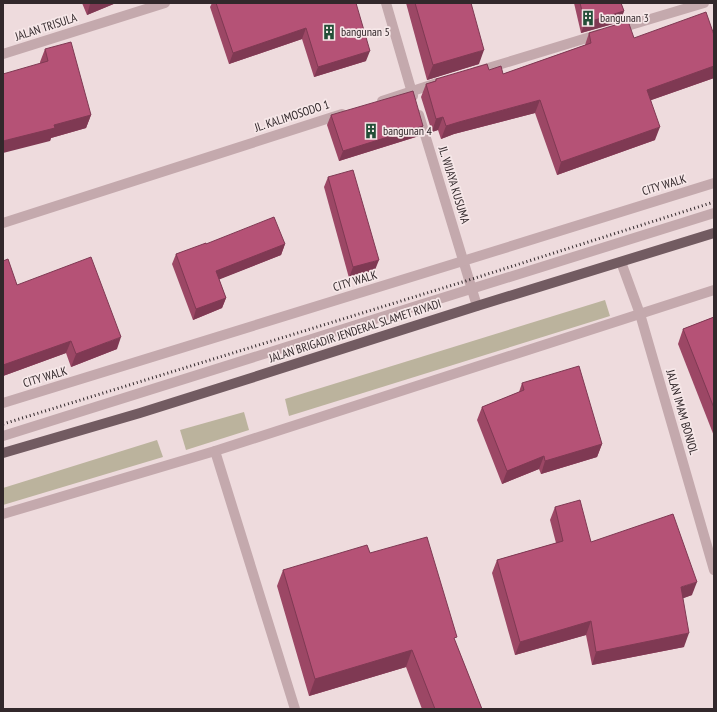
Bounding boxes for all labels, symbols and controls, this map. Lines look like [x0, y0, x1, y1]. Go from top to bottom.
street label: JALAN TRISULA [12, 9, 79, 44]
building icon: bangunan 3 [579, 9, 597, 27]
place label: bangunan 3 [600, 10, 649, 25]
building icon: bangunan 5 [320, 23, 338, 41]
place label: bangunan 5 [341, 24, 390, 39]
street label: JL. KALIMOSODO 1 [252, 96, 331, 135]
building icon: bangunan 4 [362, 122, 380, 140]
place label: bangunan 4 [383, 123, 433, 138]
street label: JL. WIJAYA KUSUMA [435, 144, 473, 225]
street label: CITY WALK [640, 171, 688, 198]
street label: CITY WALK [331, 267, 379, 294]
street label: JALAN BRIGADIR JENDERAL SLAMET RIYADI [266, 296, 443, 366]
street label: CITY WALK [21, 363, 69, 390]
street label: JALAN IMAM BONJOL [663, 367, 702, 456]

